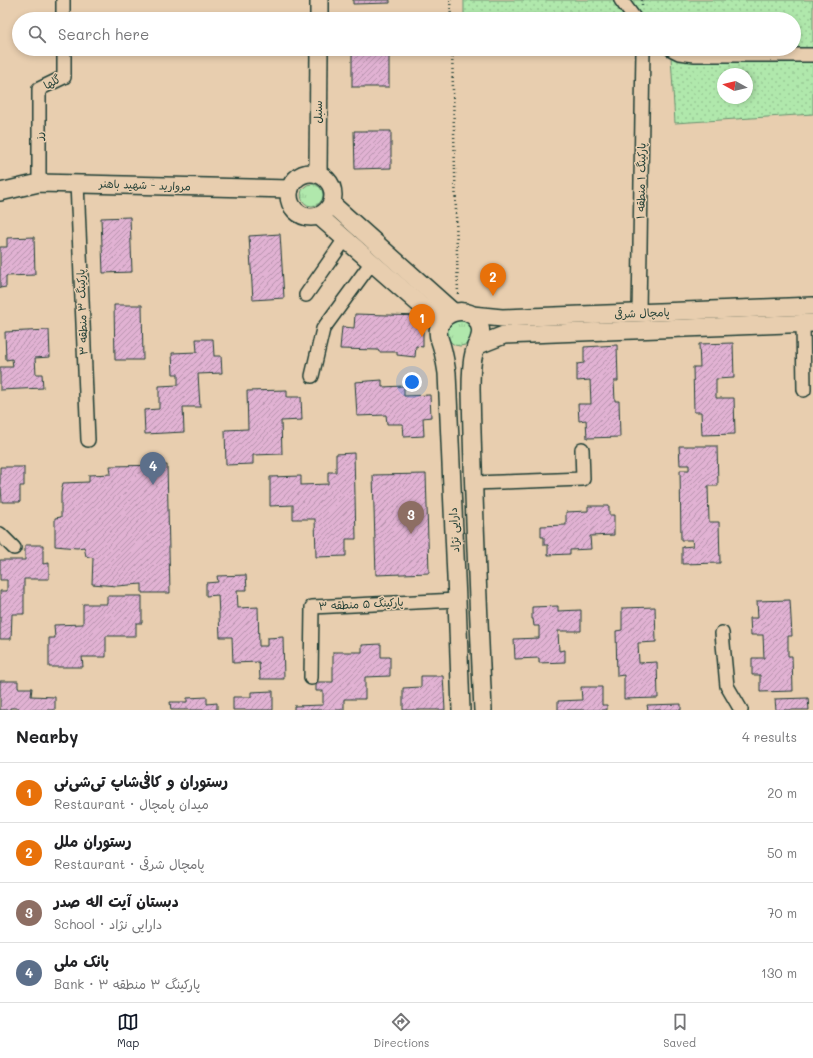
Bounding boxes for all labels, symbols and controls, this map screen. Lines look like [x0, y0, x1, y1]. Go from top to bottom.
search box [12, 12, 801, 56]
icon: search [26, 23, 48, 45]
text: Search here [58, 24, 149, 44]
north arrow [717, 68, 753, 104]
street label: گلها [40, 71, 63, 92]
street label: سنبل [310, 101, 326, 123]
street label: رز [31, 132, 46, 141]
street label: پارکینگ ۱ منطقه ۱ [632, 143, 649, 219]
street label: مروارید - شهید باهنر [98, 175, 191, 195]
pin: 2 [480, 263, 506, 296]
street label: پارکینگ ۳ منطقه ۳ [72, 269, 91, 355]
pin: 1 [409, 304, 435, 337]
street label: پامچال شرقی [614, 304, 670, 321]
your location [402, 372, 422, 392]
pin: 4 [140, 452, 166, 485]
pin: 3 [398, 501, 424, 534]
street label: دارایی نژاد [445, 507, 463, 553]
street label: پارکینگ ۵ منطقه ۳ [318, 594, 404, 613]
text: Nearby [16, 725, 78, 747]
text: 4 results [742, 728, 797, 745]
text: رستوران و کافی‌شاپ تی‌شی‌نی [54, 771, 228, 791]
text: 1 [26, 784, 32, 801]
text: 20 m [767, 784, 797, 801]
text: Restaurant · میدان پامچال [54, 795, 209, 812]
text: رستوران ملل [54, 831, 132, 851]
text: 2 [25, 844, 33, 861]
text: 50 m [767, 844, 797, 861]
text: Restaurant · پامچال شرقی [54, 855, 205, 872]
text: دبستان آیت اله صدر [54, 891, 179, 911]
text: 3 [25, 904, 33, 921]
text: 70 m [767, 904, 797, 921]
text: School · دارایی نژاد [54, 915, 162, 932]
text: بانک ملی [54, 951, 109, 971]
text: 4 [25, 964, 33, 981]
text: 130 m [761, 964, 797, 981]
text: Bank · پارکینگ ۳ منطقه ۳ [54, 975, 200, 992]
tab: Map [117, 1011, 139, 1050]
tab: Directions [373, 1011, 429, 1050]
tab: Saved [663, 1011, 696, 1050]

